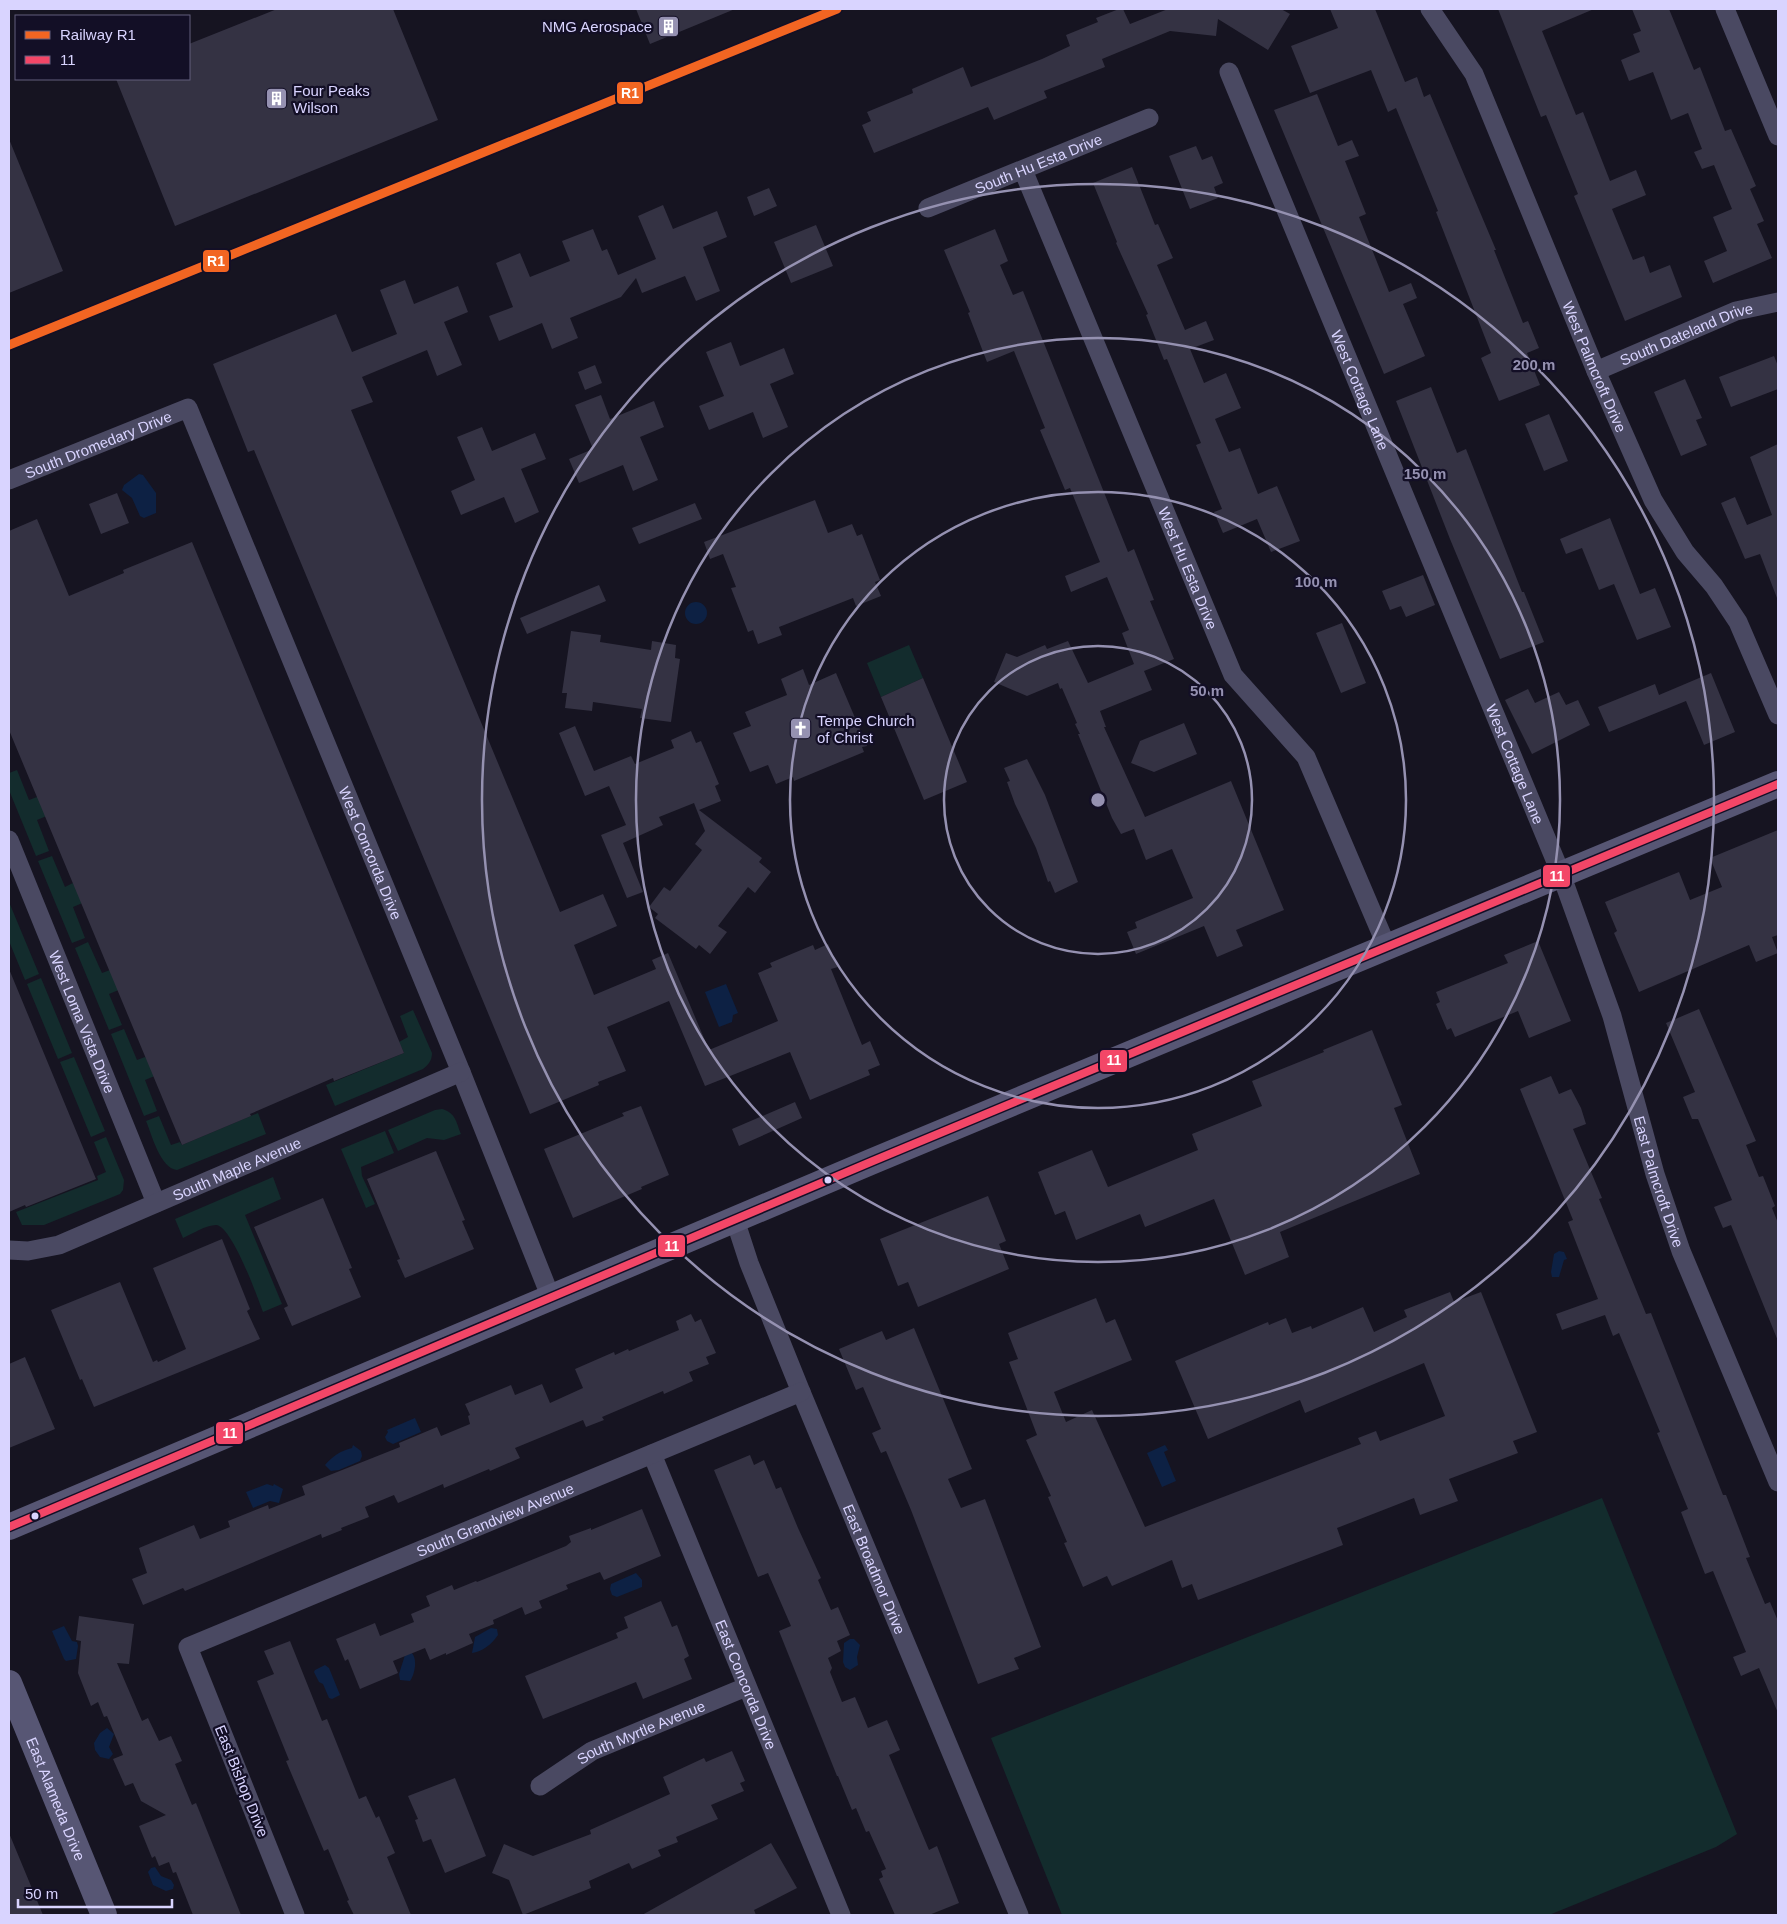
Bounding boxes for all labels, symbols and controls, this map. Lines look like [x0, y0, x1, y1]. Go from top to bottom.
building icon: NMG Aerospace [656, 14, 680, 38]
legend [15, 15, 190, 80]
place label: NMG Aerospace [542, 18, 652, 35]
text: Railway R1 [60, 26, 136, 43]
text: 11 [60, 51, 76, 68]
line badge: R1 [616, 81, 644, 105]
place label: Four Peaks Wilson [293, 82, 370, 116]
text: R1 [621, 85, 639, 101]
building icon: Four Peaks Wilson [265, 87, 289, 111]
street label: South Hu Esta Drive [972, 130, 1104, 197]
line badge: R1 [202, 249, 230, 273]
text: R1 [207, 253, 225, 269]
street label: West Palmcroft Drive [1560, 298, 1630, 435]
street label: South Dateland Drive [1617, 299, 1754, 368]
street label: West Cottage Lane [1328, 327, 1393, 452]
text: 200 m [1513, 356, 1555, 373]
street label: South Dromedary Drive [22, 407, 174, 481]
text: 150 m [1404, 465, 1446, 482]
street label: West Hu Esta Drive [1156, 504, 1221, 632]
text: 100 m [1295, 573, 1337, 590]
text: 50 m [1190, 682, 1224, 699]
street label: West Cottage Lane [1483, 702, 1548, 827]
place label: Tempe Church of Christ [817, 712, 915, 746]
church icon: Tempe Church of Christ [789, 717, 813, 741]
street label: West Concorda Drive [336, 784, 406, 922]
centre of rings [1089, 791, 1107, 809]
line badge: 11 [1542, 864, 1571, 888]
text: 11 [1550, 868, 1565, 884]
street label: West Loma Vista Drive [46, 948, 119, 1095]
line badge: 11 [1099, 1049, 1128, 1073]
text: 11 [1107, 1052, 1122, 1068]
street label: East Palmcroft Drive [1631, 1114, 1688, 1249]
street label: South Maple Avenue [170, 1133, 303, 1204]
unlabelled marker [823, 1175, 833, 1185]
line badge: 11 [657, 1234, 686, 1258]
text: 11 [665, 1238, 680, 1254]
line badge: 11 [215, 1421, 244, 1445]
text: 11 [223, 1425, 238, 1441]
street label: South Grandview Avenue [414, 1479, 576, 1560]
street label: East Broadmor Drive [840, 1501, 909, 1636]
unlabelled marker [30, 1511, 40, 1521]
street label: East Concorda Drive [712, 1617, 781, 1752]
street label: South Myrtle Avenue [573, 1697, 707, 1767]
street label: East Bishop Drive [212, 1723, 272, 1839]
street label: East Alameda Drive [24, 1734, 89, 1863]
scale bar [18, 1876, 171, 1908]
text: 50 m [25, 1885, 58, 1902]

